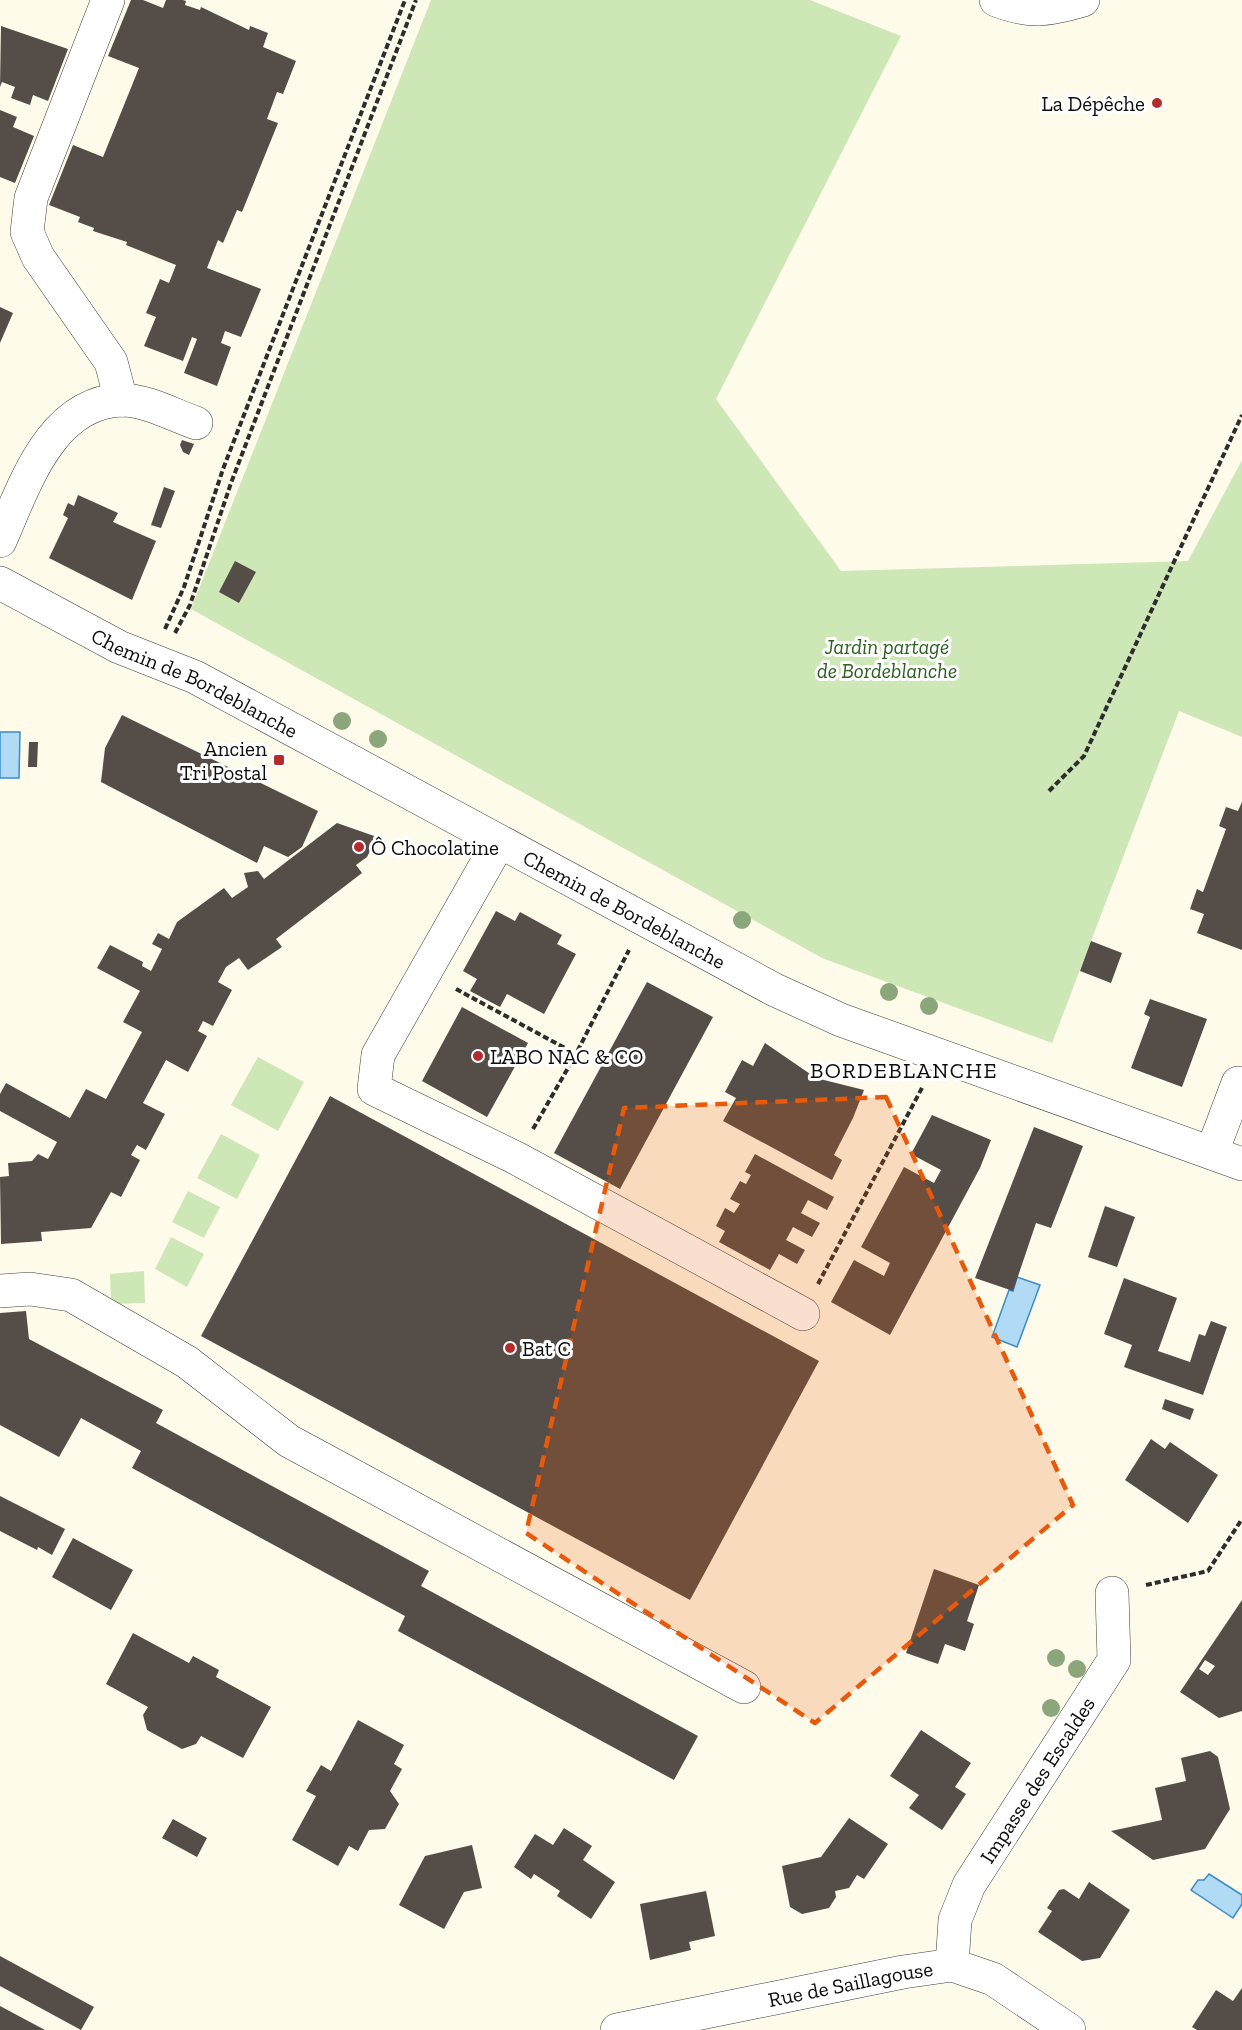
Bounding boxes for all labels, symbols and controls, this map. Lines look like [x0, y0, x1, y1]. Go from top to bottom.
place label: La Dépêche [1041, 91, 1145, 116]
marker: La Dépêche [1150, 96, 1164, 110]
street label: Chemin de Bordeblanche [87, 622, 303, 743]
park label: Jardin partagé de Bordeblanche [817, 634, 957, 683]
place label: Ancien Tri Postal [180, 736, 267, 785]
marker: Ancien Tri Postal [272, 753, 286, 767]
place label: Ô Chocolatine [371, 835, 499, 860]
marker: Ô Chocolatine [352, 840, 366, 854]
street label: Chemin de Bordeblanche [519, 844, 730, 974]
place label: LABO NAC & CO [490, 1044, 643, 1069]
marker: LABO NAC & CO [471, 1049, 485, 1063]
district label: BORDEBLANCHE [810, 1057, 998, 1084]
place label: Bat C [522, 1336, 571, 1361]
marker: Bat C [503, 1341, 517, 1355]
street label: Impasse des Escaldes [974, 1692, 1100, 1868]
street label: Rue de Saillagouse [766, 1955, 934, 2012]

